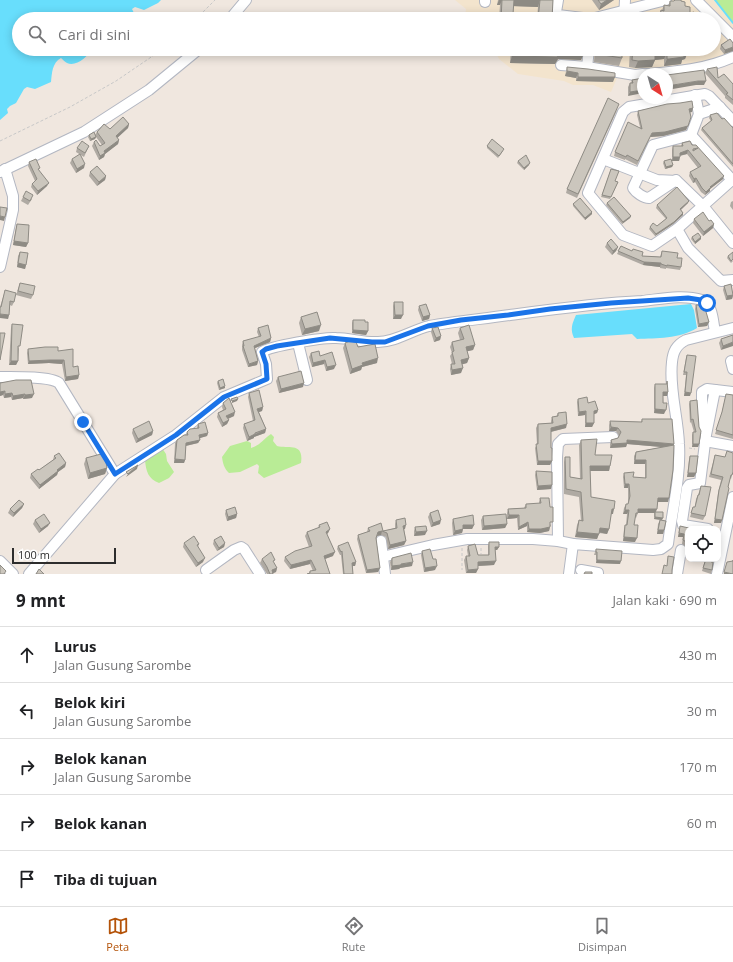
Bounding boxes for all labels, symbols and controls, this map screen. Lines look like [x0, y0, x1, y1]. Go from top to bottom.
search box [12, 12, 721, 56]
icon: search [26, 23, 48, 45]
text: Cari di sini [58, 24, 130, 44]
north arrow [637, 68, 673, 104]
route start [698, 294, 716, 312]
route end [74, 413, 92, 431]
map controls [685, 526, 721, 562]
button: locate [685, 526, 721, 562]
scale bar [12, 546, 116, 565]
text: 100 m [18, 547, 50, 562]
text: 9 mnt [16, 589, 65, 612]
text: Jalan kaki · 690 m [612, 591, 717, 609]
text: Lurus [54, 636, 96, 656]
icon: ahead [16, 644, 38, 666]
text: 430 m [679, 646, 717, 664]
text: Jalan Gusung Sarombe [54, 656, 191, 674]
text: Belok kiri [54, 692, 125, 712]
icon: left [16, 700, 38, 722]
text: 30 m [687, 702, 717, 720]
text: Jalan Gusung Sarombe [54, 712, 191, 730]
text: Belok kanan [54, 748, 147, 768]
icon: right [16, 756, 38, 778]
text: 170 m [679, 758, 717, 776]
text: Jalan Gusung Sarombe [54, 768, 191, 786]
icon: right [16, 812, 38, 834]
text: Belok kanan [54, 813, 147, 833]
text: 60 m [687, 814, 717, 832]
icon: arrive [16, 868, 38, 890]
text: Tiba di tujuan [54, 869, 157, 889]
tab: Peta [106, 915, 129, 954]
tab: Rute [342, 915, 365, 954]
tab: Disimpan [578, 915, 627, 954]

